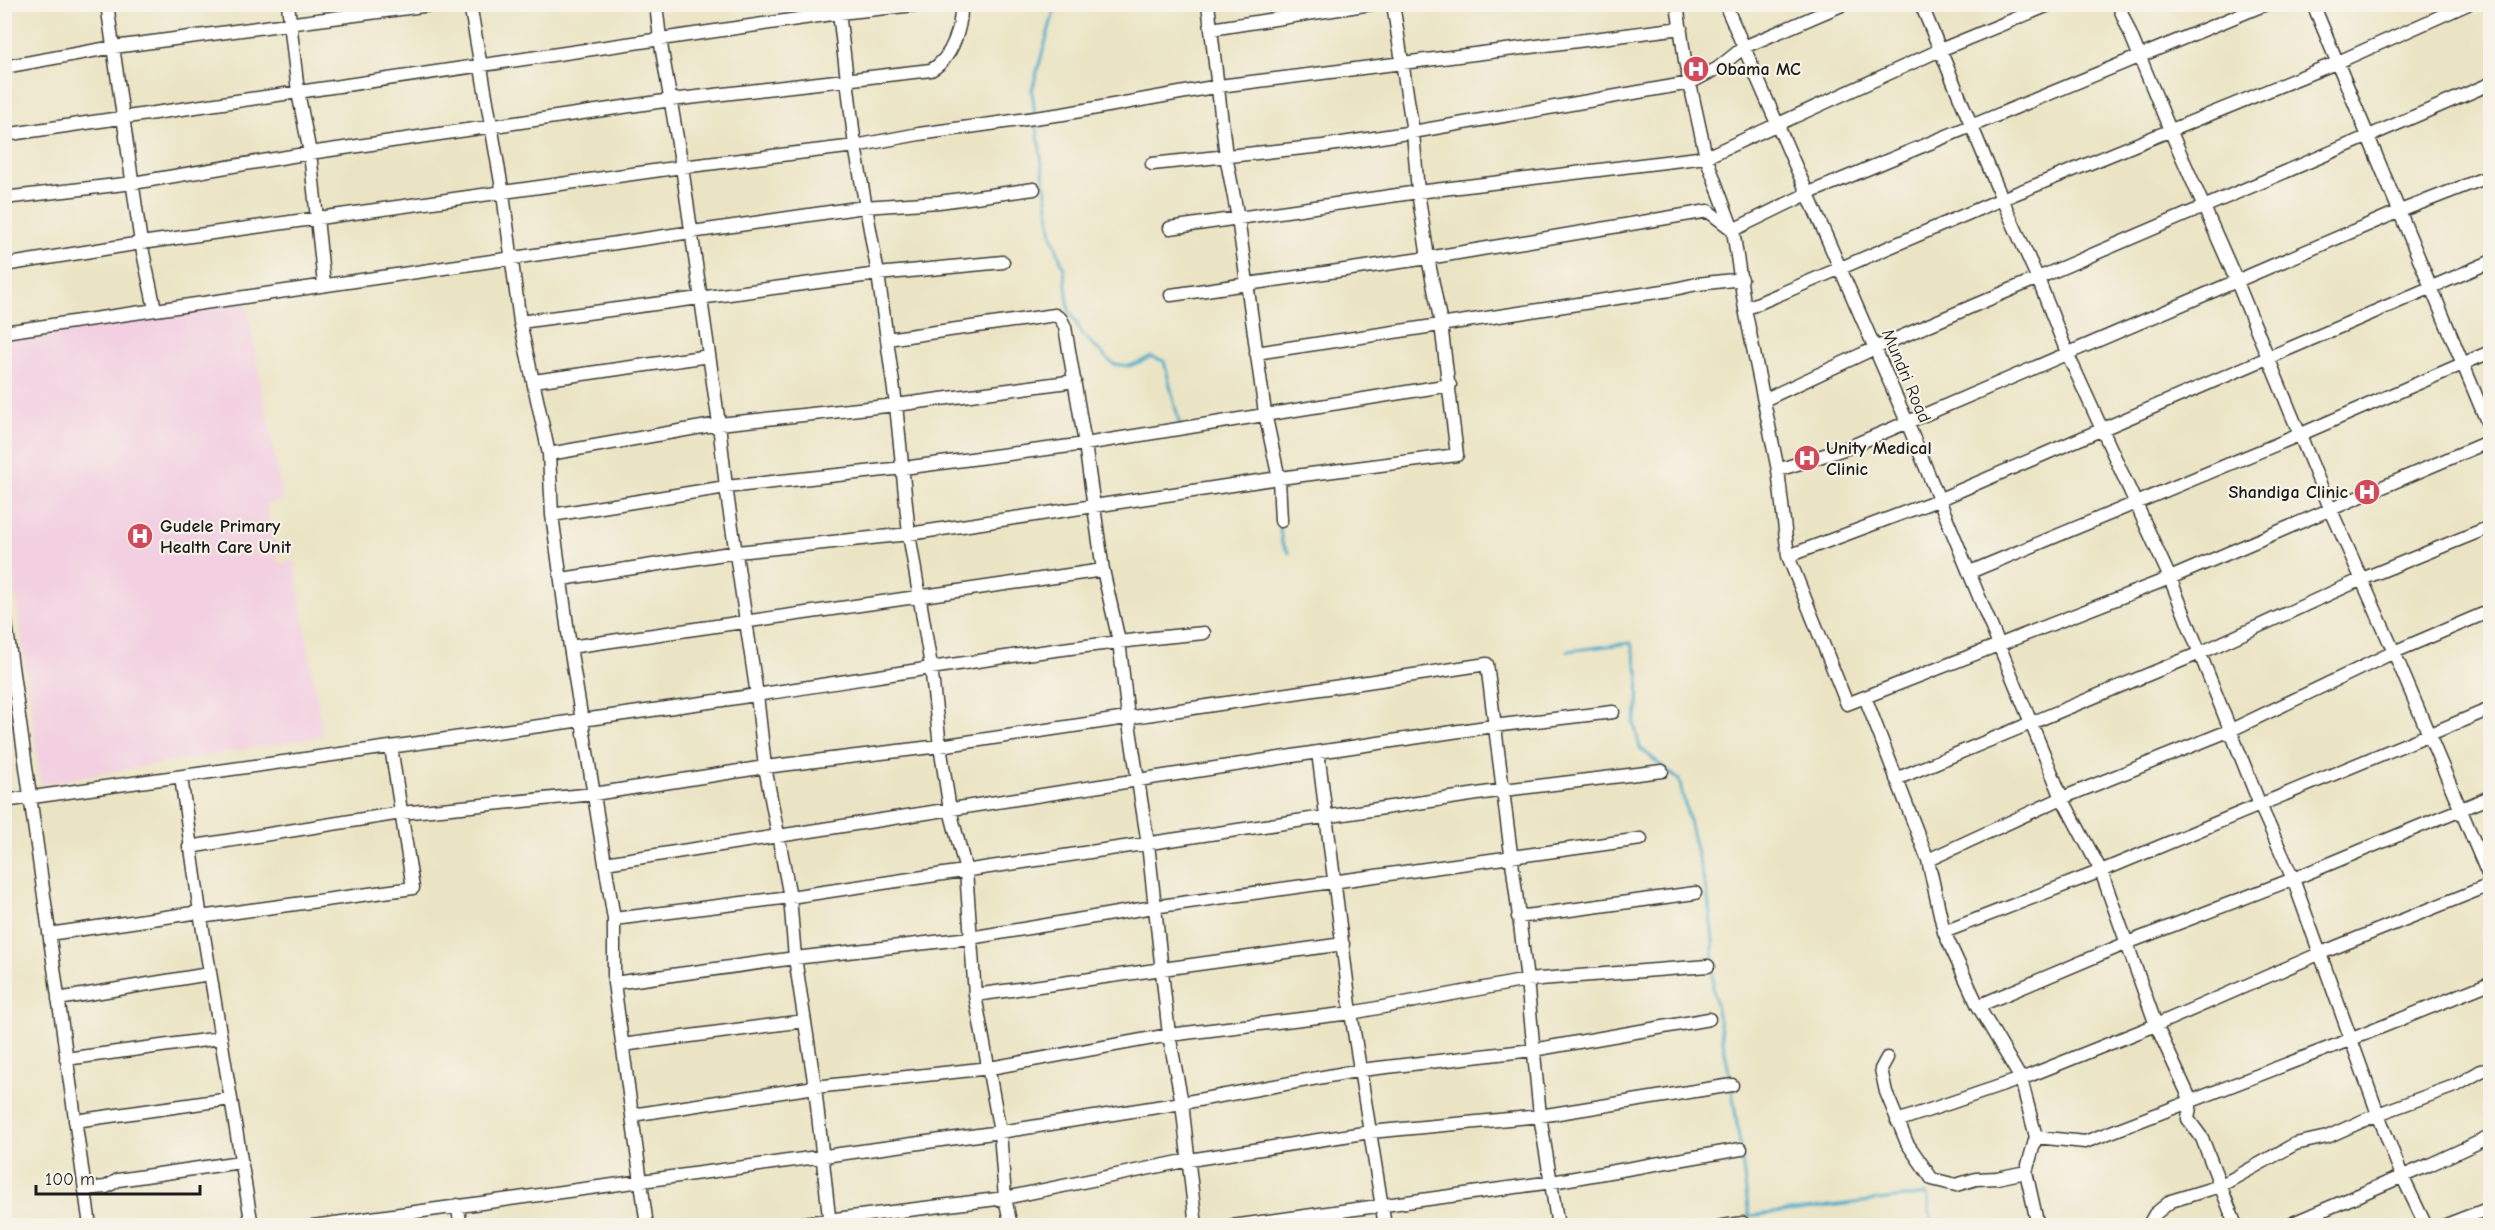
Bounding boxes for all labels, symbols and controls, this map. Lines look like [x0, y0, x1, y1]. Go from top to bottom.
hospital icon: Obama MC [1681, 54, 1711, 84]
place label: Obama MC [1716, 59, 1801, 80]
street label: Mundri Road [1877, 326, 1935, 426]
place label: Unity Medical Clinic [1826, 438, 1932, 480]
hospital icon: Unity Medical Clinic [1792, 443, 1822, 473]
hospital icon: Shandiga Clinic [2352, 477, 2382, 507]
place label: Shandiga Clinic [2229, 482, 2349, 503]
place label: Gudele Primary Health Care Unit [160, 516, 292, 558]
hospital icon: Gudele Primary Health Care Unit [125, 521, 155, 551]
scale bar [36, 1158, 200, 1196]
text: 100 m [45, 1169, 95, 1190]

